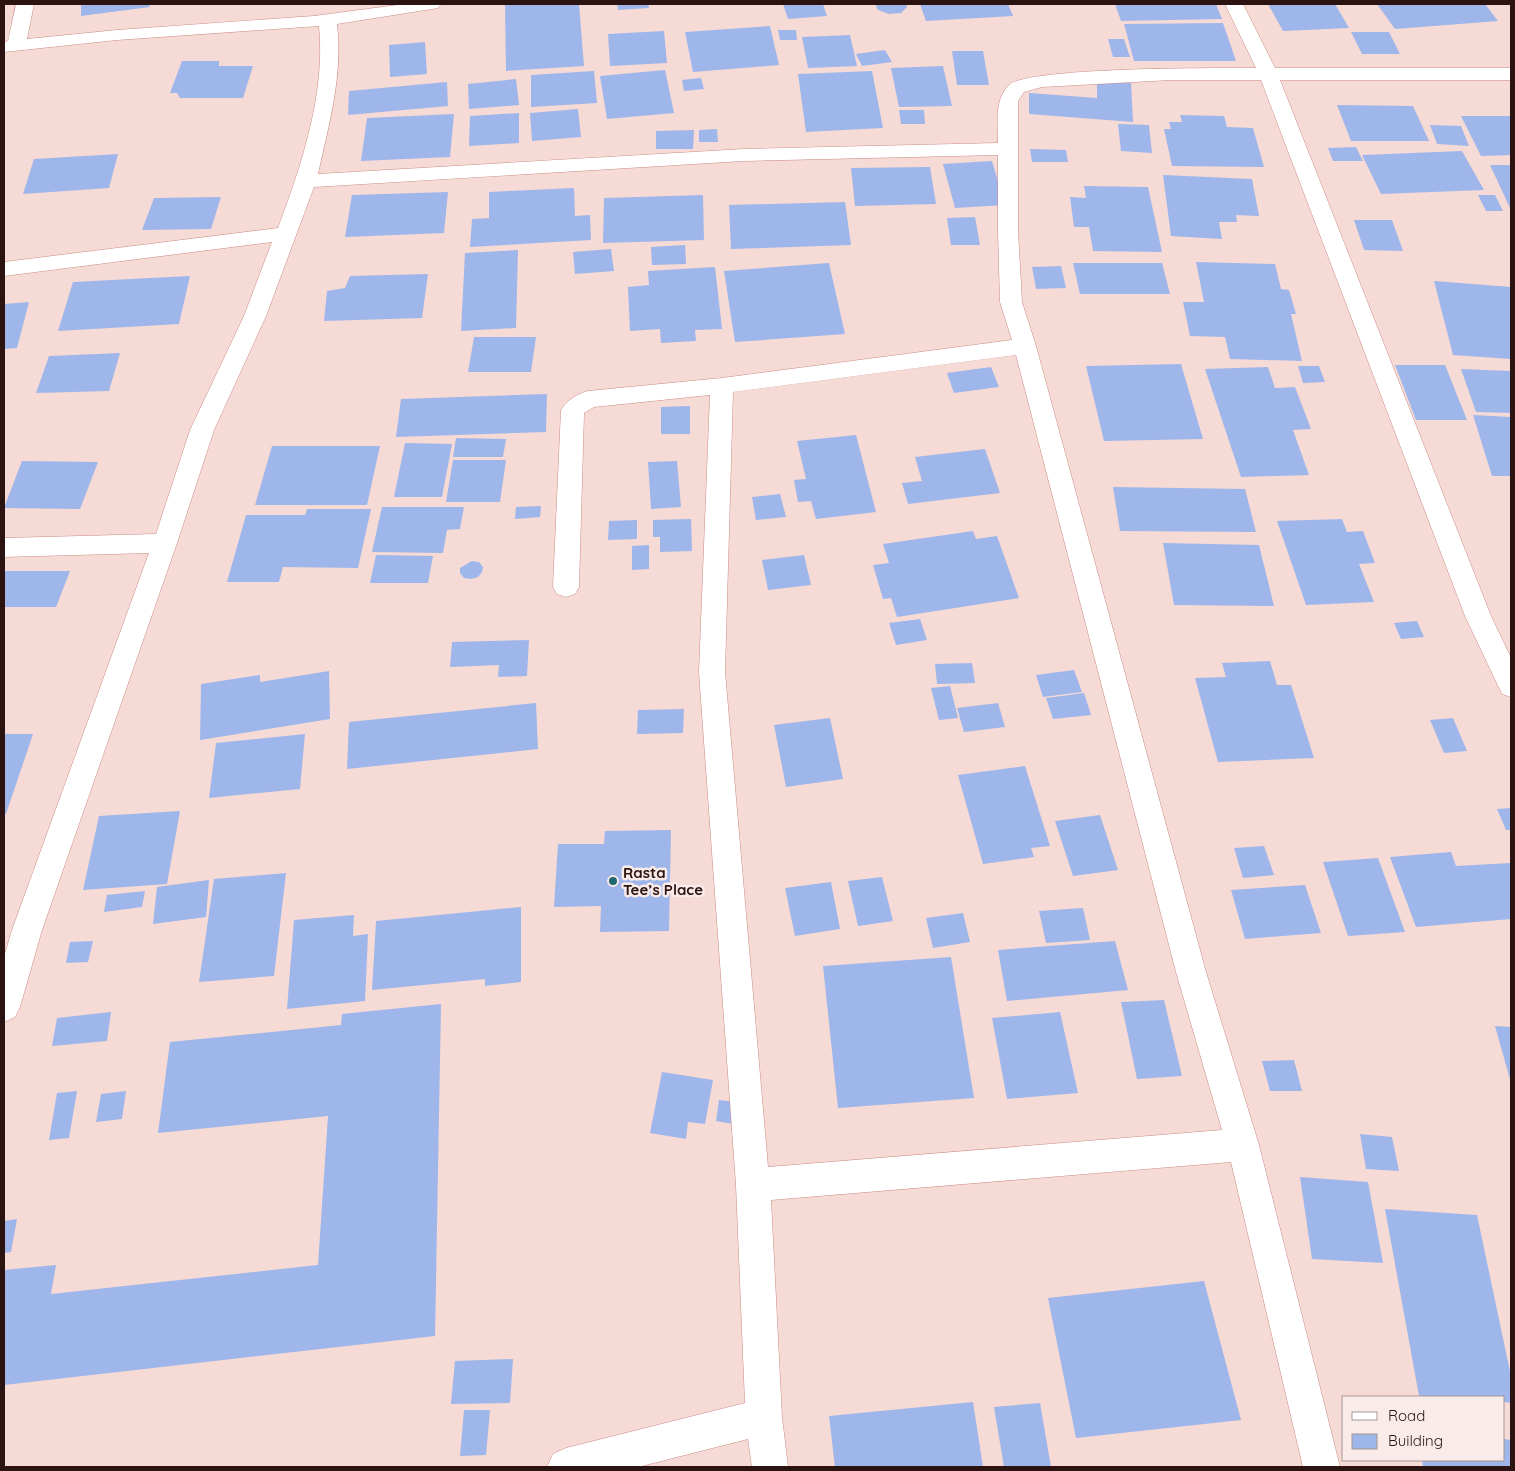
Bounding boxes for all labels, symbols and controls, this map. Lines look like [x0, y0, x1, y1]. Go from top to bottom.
place label: Rasta Tee’s Place [623, 863, 703, 899]
marker: Rasta Tee’s Place [607, 875, 619, 887]
legend [1342, 1396, 1505, 1461]
text: Road [1388, 1406, 1425, 1425]
text: Building [1388, 1431, 1443, 1450]

